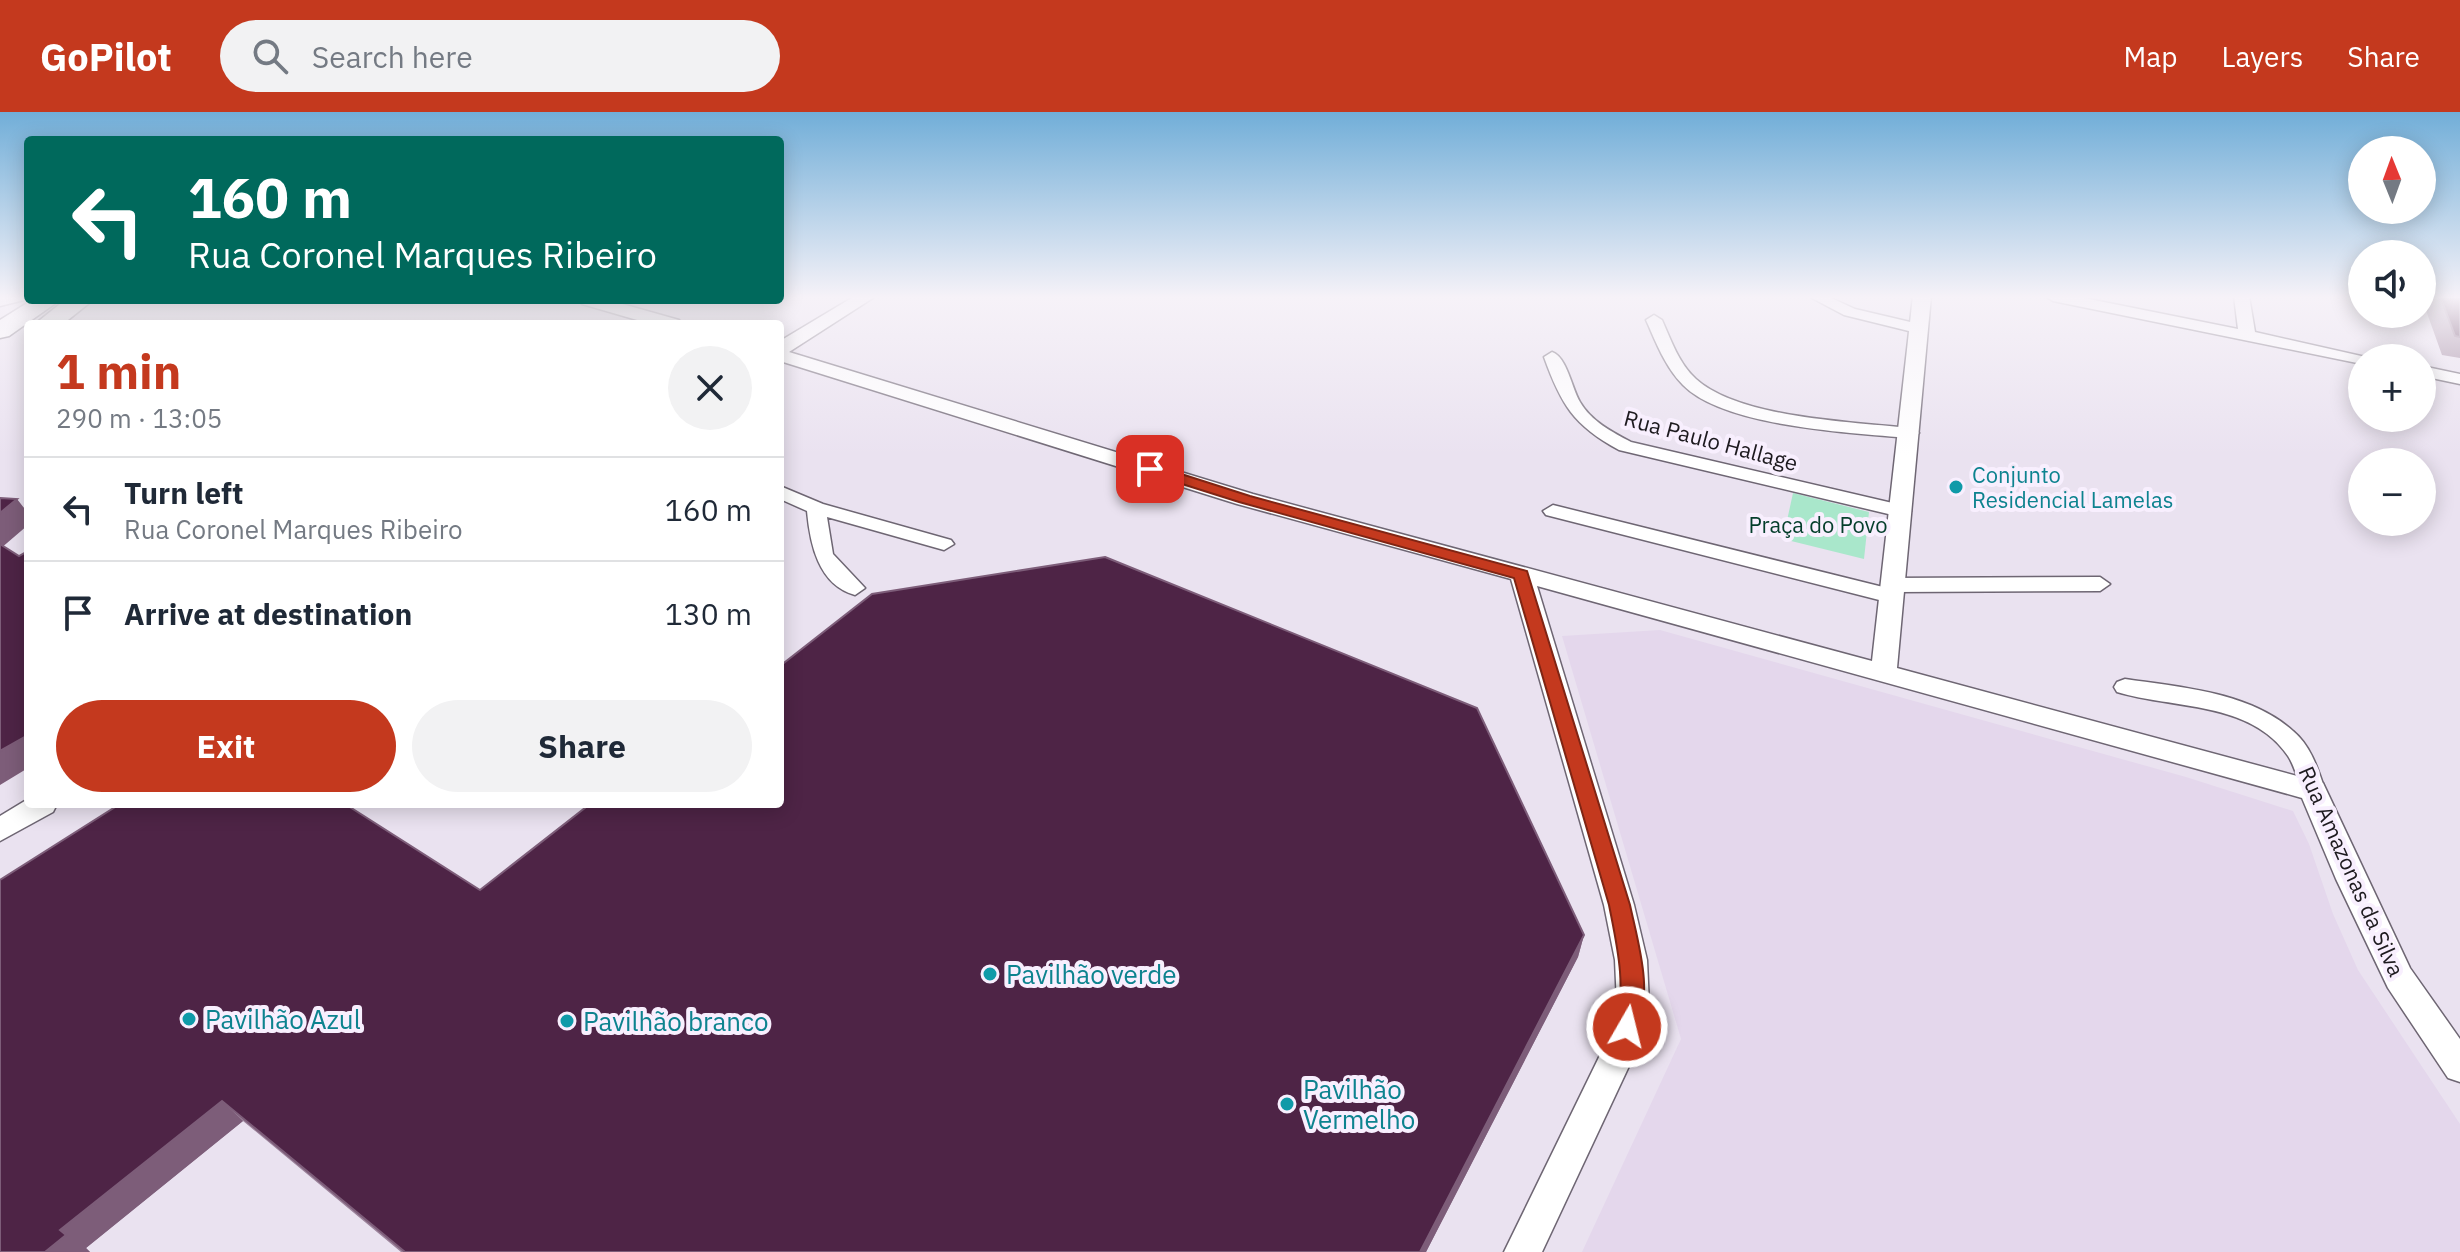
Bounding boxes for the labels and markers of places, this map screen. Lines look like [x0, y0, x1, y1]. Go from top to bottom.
pin [1116, 435, 1184, 503]
place label: Conjunto Residencial Lamelas [1972, 460, 2173, 514]
marker: Conjunto Residencial Lamelas [1947, 478, 1965, 496]
place label: Pavilhão verde [1006, 957, 1176, 991]
marker: Pavilhão verde [981, 965, 999, 983]
place label: Pavilhão Azul [205, 1002, 361, 1036]
place label: Pavilhão branco [583, 1004, 769, 1038]
marker: Pavilhão Azul [180, 1010, 198, 1028]
marker: Pavilhão branco [558, 1012, 576, 1030]
place label: Pavilhão Vermelho [1303, 1072, 1415, 1136]
marker: Pavilhão Vermelho [1278, 1095, 1296, 1113]

